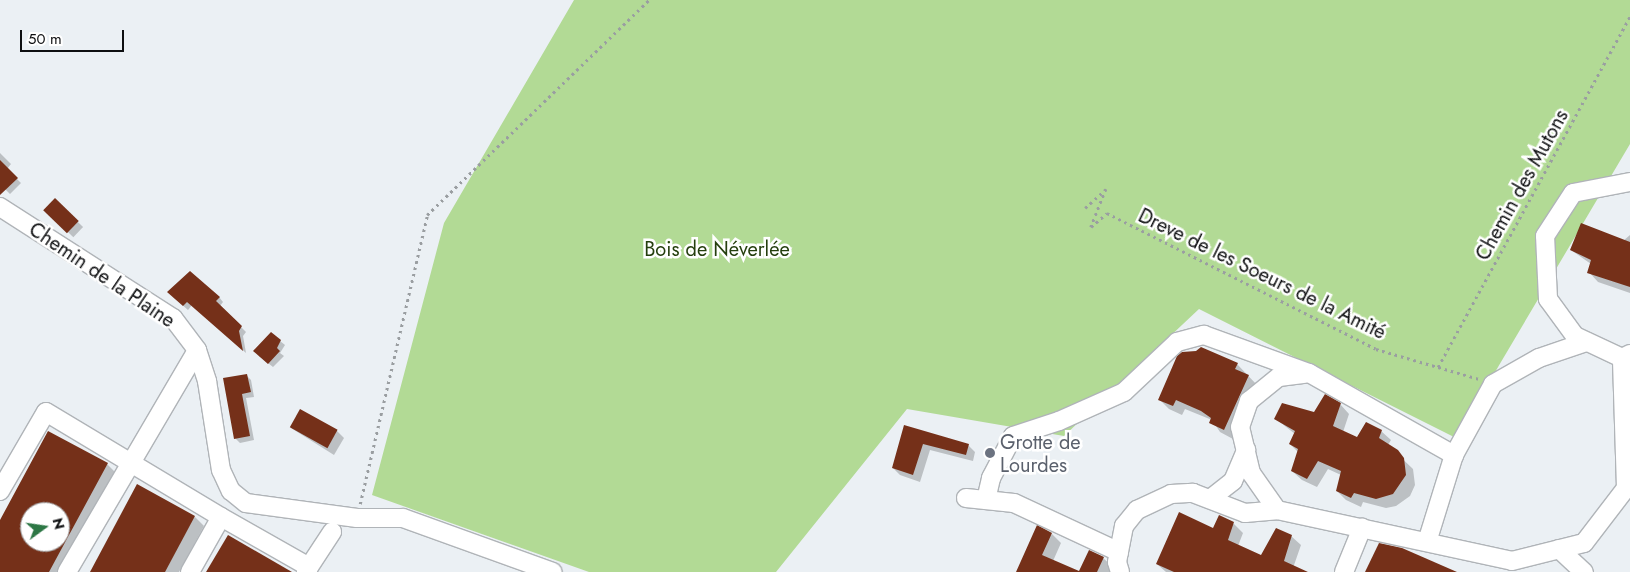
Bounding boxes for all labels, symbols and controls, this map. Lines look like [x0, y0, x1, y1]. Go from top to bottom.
scale bar [22, 20, 126, 52]
text: 50 m [28, 28, 62, 50]
street label: Chemin des Mutons [1471, 105, 1573, 265]
street label: Dreve de les Soeurs de la Amité [1134, 204, 1390, 344]
street label: Chemin de la Plaine [24, 217, 180, 333]
park label: Bois de Néverlée [644, 237, 790, 261]
place label: Grotte de Lourdes [1000, 430, 1081, 477]
marker: Grotte de Lourdes [984, 447, 996, 459]
north arrow [20, 502, 70, 552]
text: N [48, 516, 70, 531]

